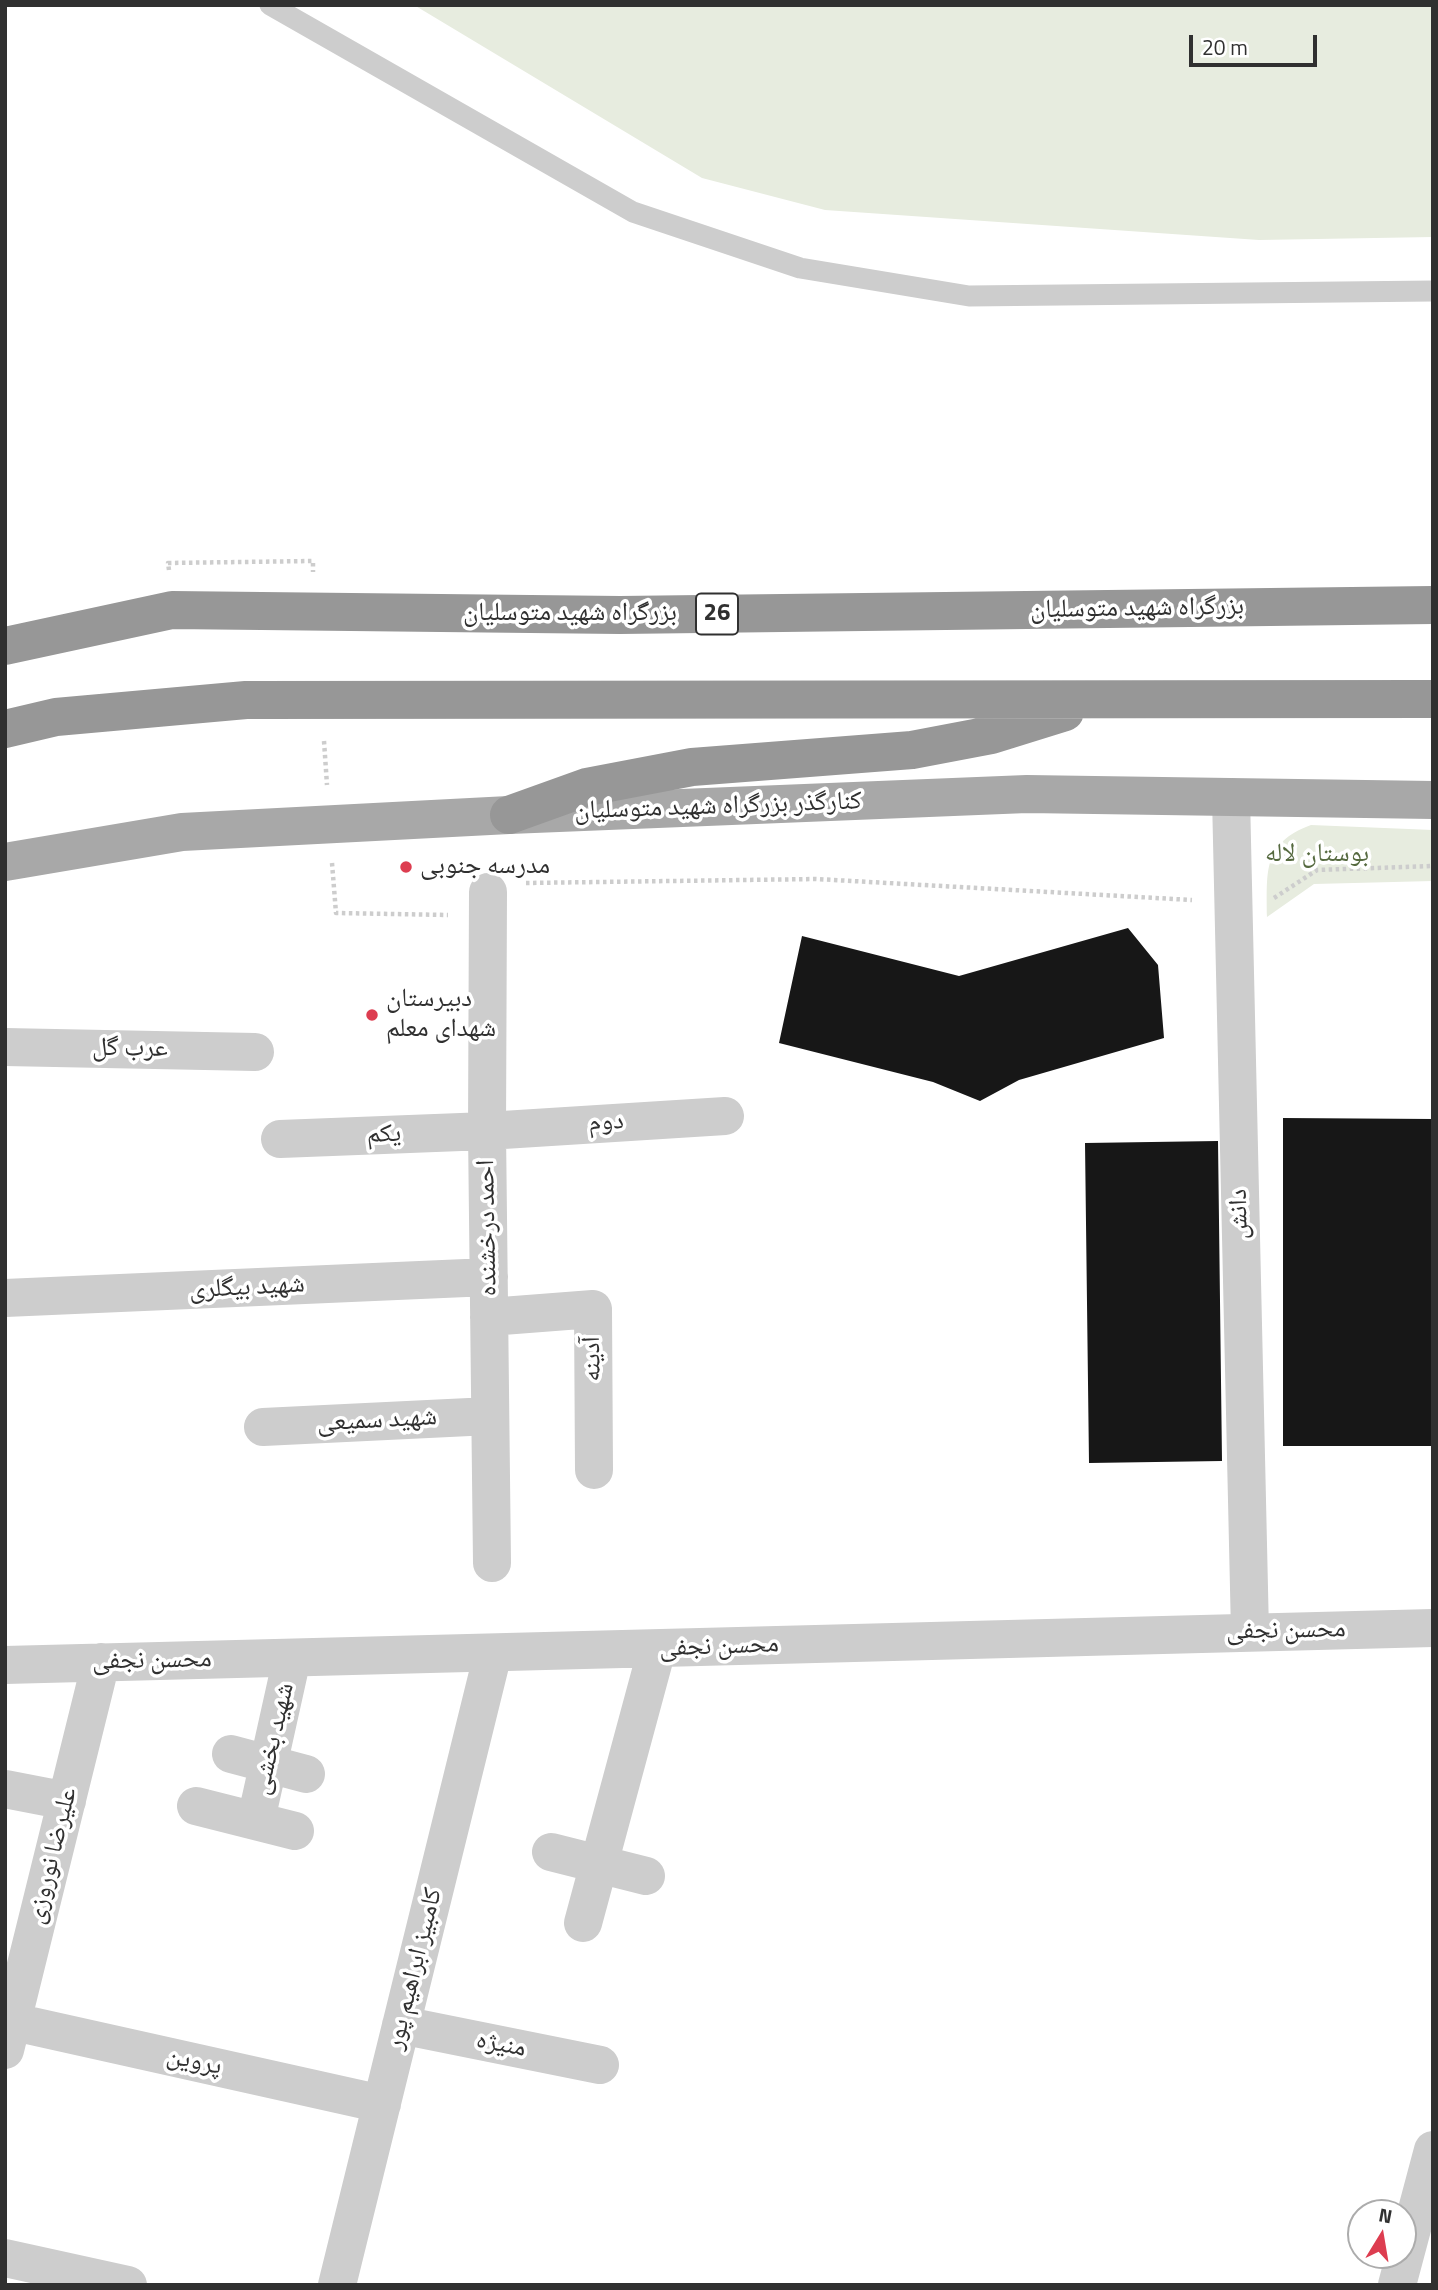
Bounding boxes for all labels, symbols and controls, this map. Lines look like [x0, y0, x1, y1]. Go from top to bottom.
scale bar [1193, 21, 1321, 65]
text: 20 m [1202, 31, 1248, 63]
street label: بزرگراه شهید متوسلیان [1030, 592, 1244, 626]
road number: 26 [696, 594, 738, 634]
street label: بزرگراه شهید متوسلیان [463, 598, 677, 630]
street label: کنارگذر بزرگراه شهید متوسلیان [574, 786, 862, 828]
park label: بوستان لاله [1265, 839, 1369, 871]
place label: مدرسه جنوبی [420, 851, 550, 883]
marker: مدرسه جنوبی [398, 859, 414, 875]
place label: دبیرستان شهدای معلم [386, 984, 496, 1046]
marker: دبیرستان شهدای معلم [364, 1007, 380, 1023]
street label: عرب گل [92, 1033, 168, 1065]
street label: دوم [587, 1106, 625, 1140]
street label: یکم [366, 1119, 402, 1151]
street label: احمد درخشنده [471, 1159, 505, 1297]
street label: دانش [1224, 1188, 1256, 1240]
street label: شهید بیگلری [188, 1269, 306, 1307]
street label: آدینه [577, 1336, 609, 1382]
street label: شهید سمیعی [316, 1402, 438, 1440]
street label: محسن نجفی [1226, 1614, 1346, 1648]
street label: محسن نجفی [659, 1629, 779, 1665]
street label: محسن نجفی [92, 1644, 212, 1678]
street label: شهید بخشی [246, 1680, 302, 1798]
street label: علیرضا نوروزی [21, 1784, 85, 1928]
street label: کامبیز ابراهیم پور [380, 1885, 450, 2053]
street label: منیژه [474, 2025, 528, 2065]
street label: پروین [164, 2041, 224, 2083]
north arrow [1347, 2199, 1417, 2269]
text: N [1376, 2199, 1395, 2230]

